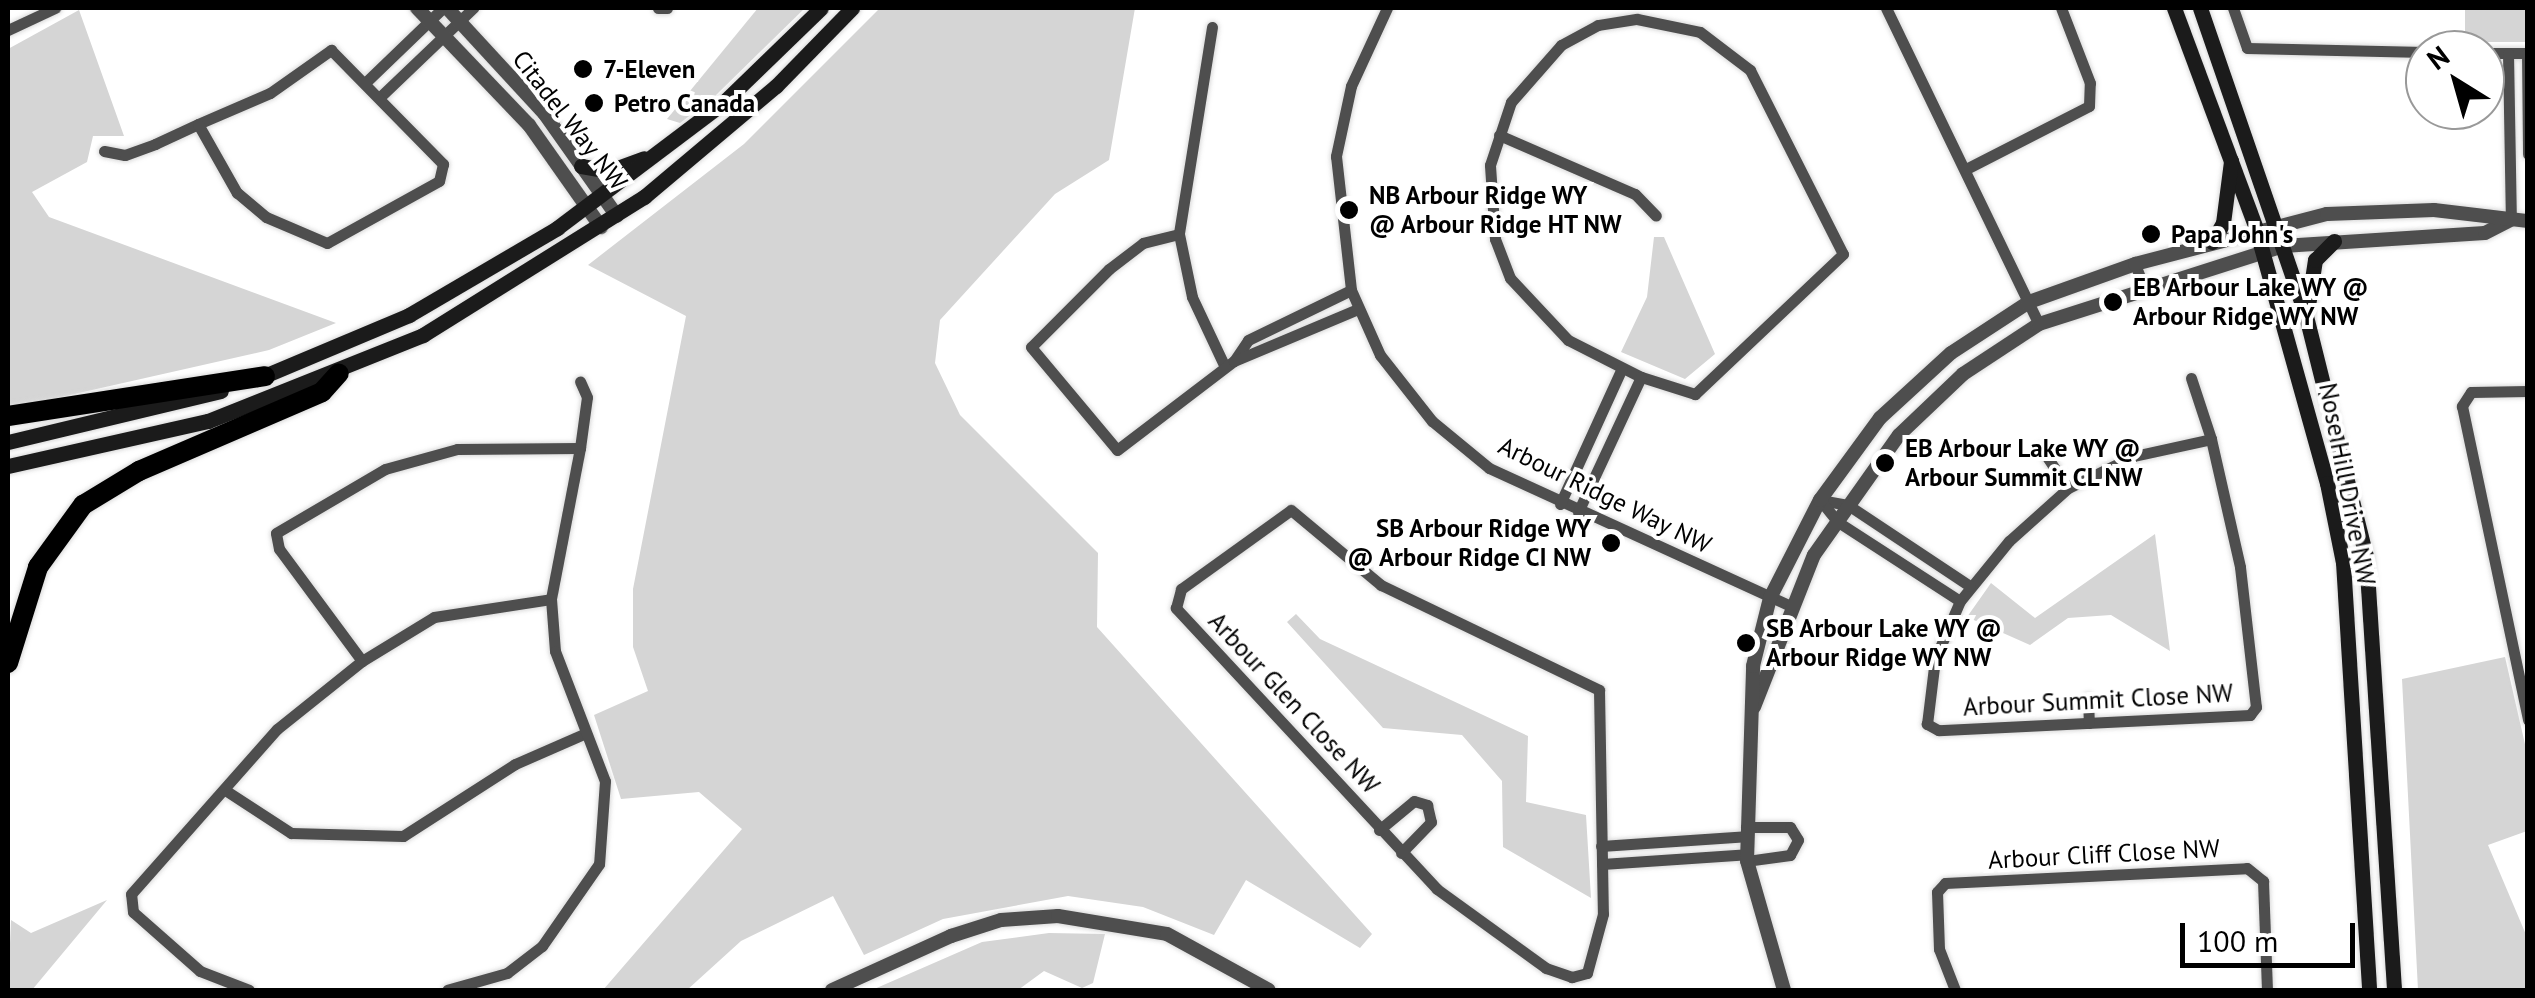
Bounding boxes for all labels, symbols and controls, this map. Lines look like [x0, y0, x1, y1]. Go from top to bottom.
north arrow [2405, 30, 2505, 130]
text: N [2419, 37, 2456, 78]
street label: Citadel Way NW [506, 44, 634, 196]
place label: 7-Eleven [603, 54, 695, 84]
marker: 7-Eleven [572, 58, 594, 80]
place label: Petro Canada [614, 88, 755, 118]
marker: Petro Canada [583, 92, 605, 114]
place label: NB Arbour Ridge WY @ Arbour Ridge HT NW [1369, 181, 1624, 240]
marker: NB Arbour Ridge WY @ Arbour Ridge HT NW [1338, 199, 1360, 221]
place label: Papa John's [2171, 219, 2293, 249]
marker: Papa John's [2140, 223, 2162, 245]
place label: EB Arbour Lake WY @ Arbour Ridge WY NW [2133, 273, 2371, 332]
marker: EB Arbour Lake WY @ Arbour Ridge WY NW [2102, 291, 2124, 313]
street label: Nose Hill Drive NW [2313, 380, 2381, 588]
street label: Arbour Ridge Way NW [1493, 430, 1717, 560]
place label: EB Arbour Lake WY @ Arbour Summit CL NW [1905, 434, 2144, 493]
marker: EB Arbour Lake WY @ Arbour Summit CL NW [1874, 452, 1896, 474]
place label: SB Arbour Ridge WY @ Arbour Ridge CI NW [1346, 514, 1591, 573]
marker: SB Arbour Ridge WY @ Arbour Ridge CI NW [1600, 532, 1622, 554]
street label: Arbour Glen Close NW [1202, 606, 1386, 800]
place label: SB Arbour Lake WY @ Arbour Ridge WY NW [1766, 614, 2004, 673]
marker: SB Arbour Lake WY @ Arbour Ridge WY NW [1735, 632, 1757, 654]
street label: Arbour Summit Close NW [1962, 678, 2234, 722]
street label: Arbour Cliff Close NW [1987, 833, 2221, 875]
scale bar [2185, 903, 2360, 965]
text: 100 m [2197, 921, 2278, 960]

